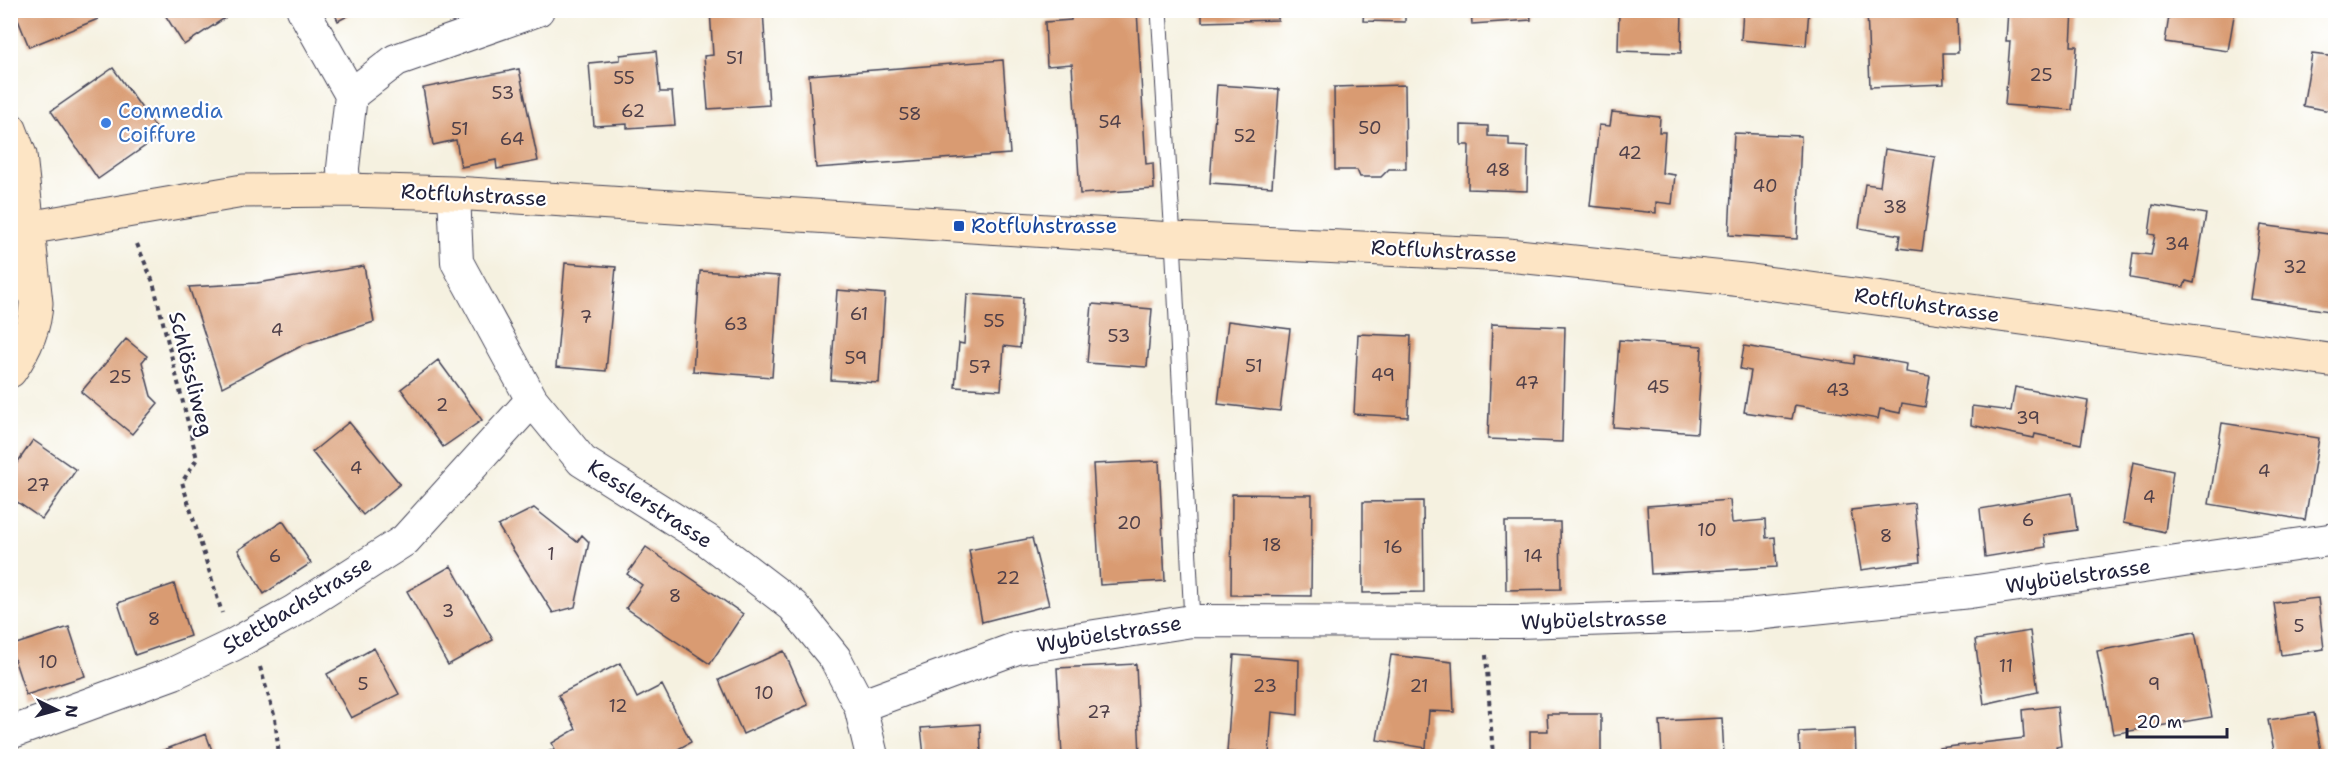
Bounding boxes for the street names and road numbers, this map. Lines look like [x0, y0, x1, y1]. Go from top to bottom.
street label: Rotfluhstrasse [400, 177, 548, 213]
street label: Rotfluhstrasse [1370, 233, 1518, 269]
street label: Rotfluhstrasse [1853, 281, 2001, 329]
street label: Schlössliweg [162, 309, 220, 439]
street label: Kesslerstrasse [582, 453, 718, 555]
street label: Stettbachstrasse [217, 549, 377, 661]
street label: Wybüelstrasse [2004, 552, 2152, 600]
street label: Wybüelstrasse [1520, 603, 1668, 637]
street label: Wybüelstrasse [1034, 609, 1184, 659]

